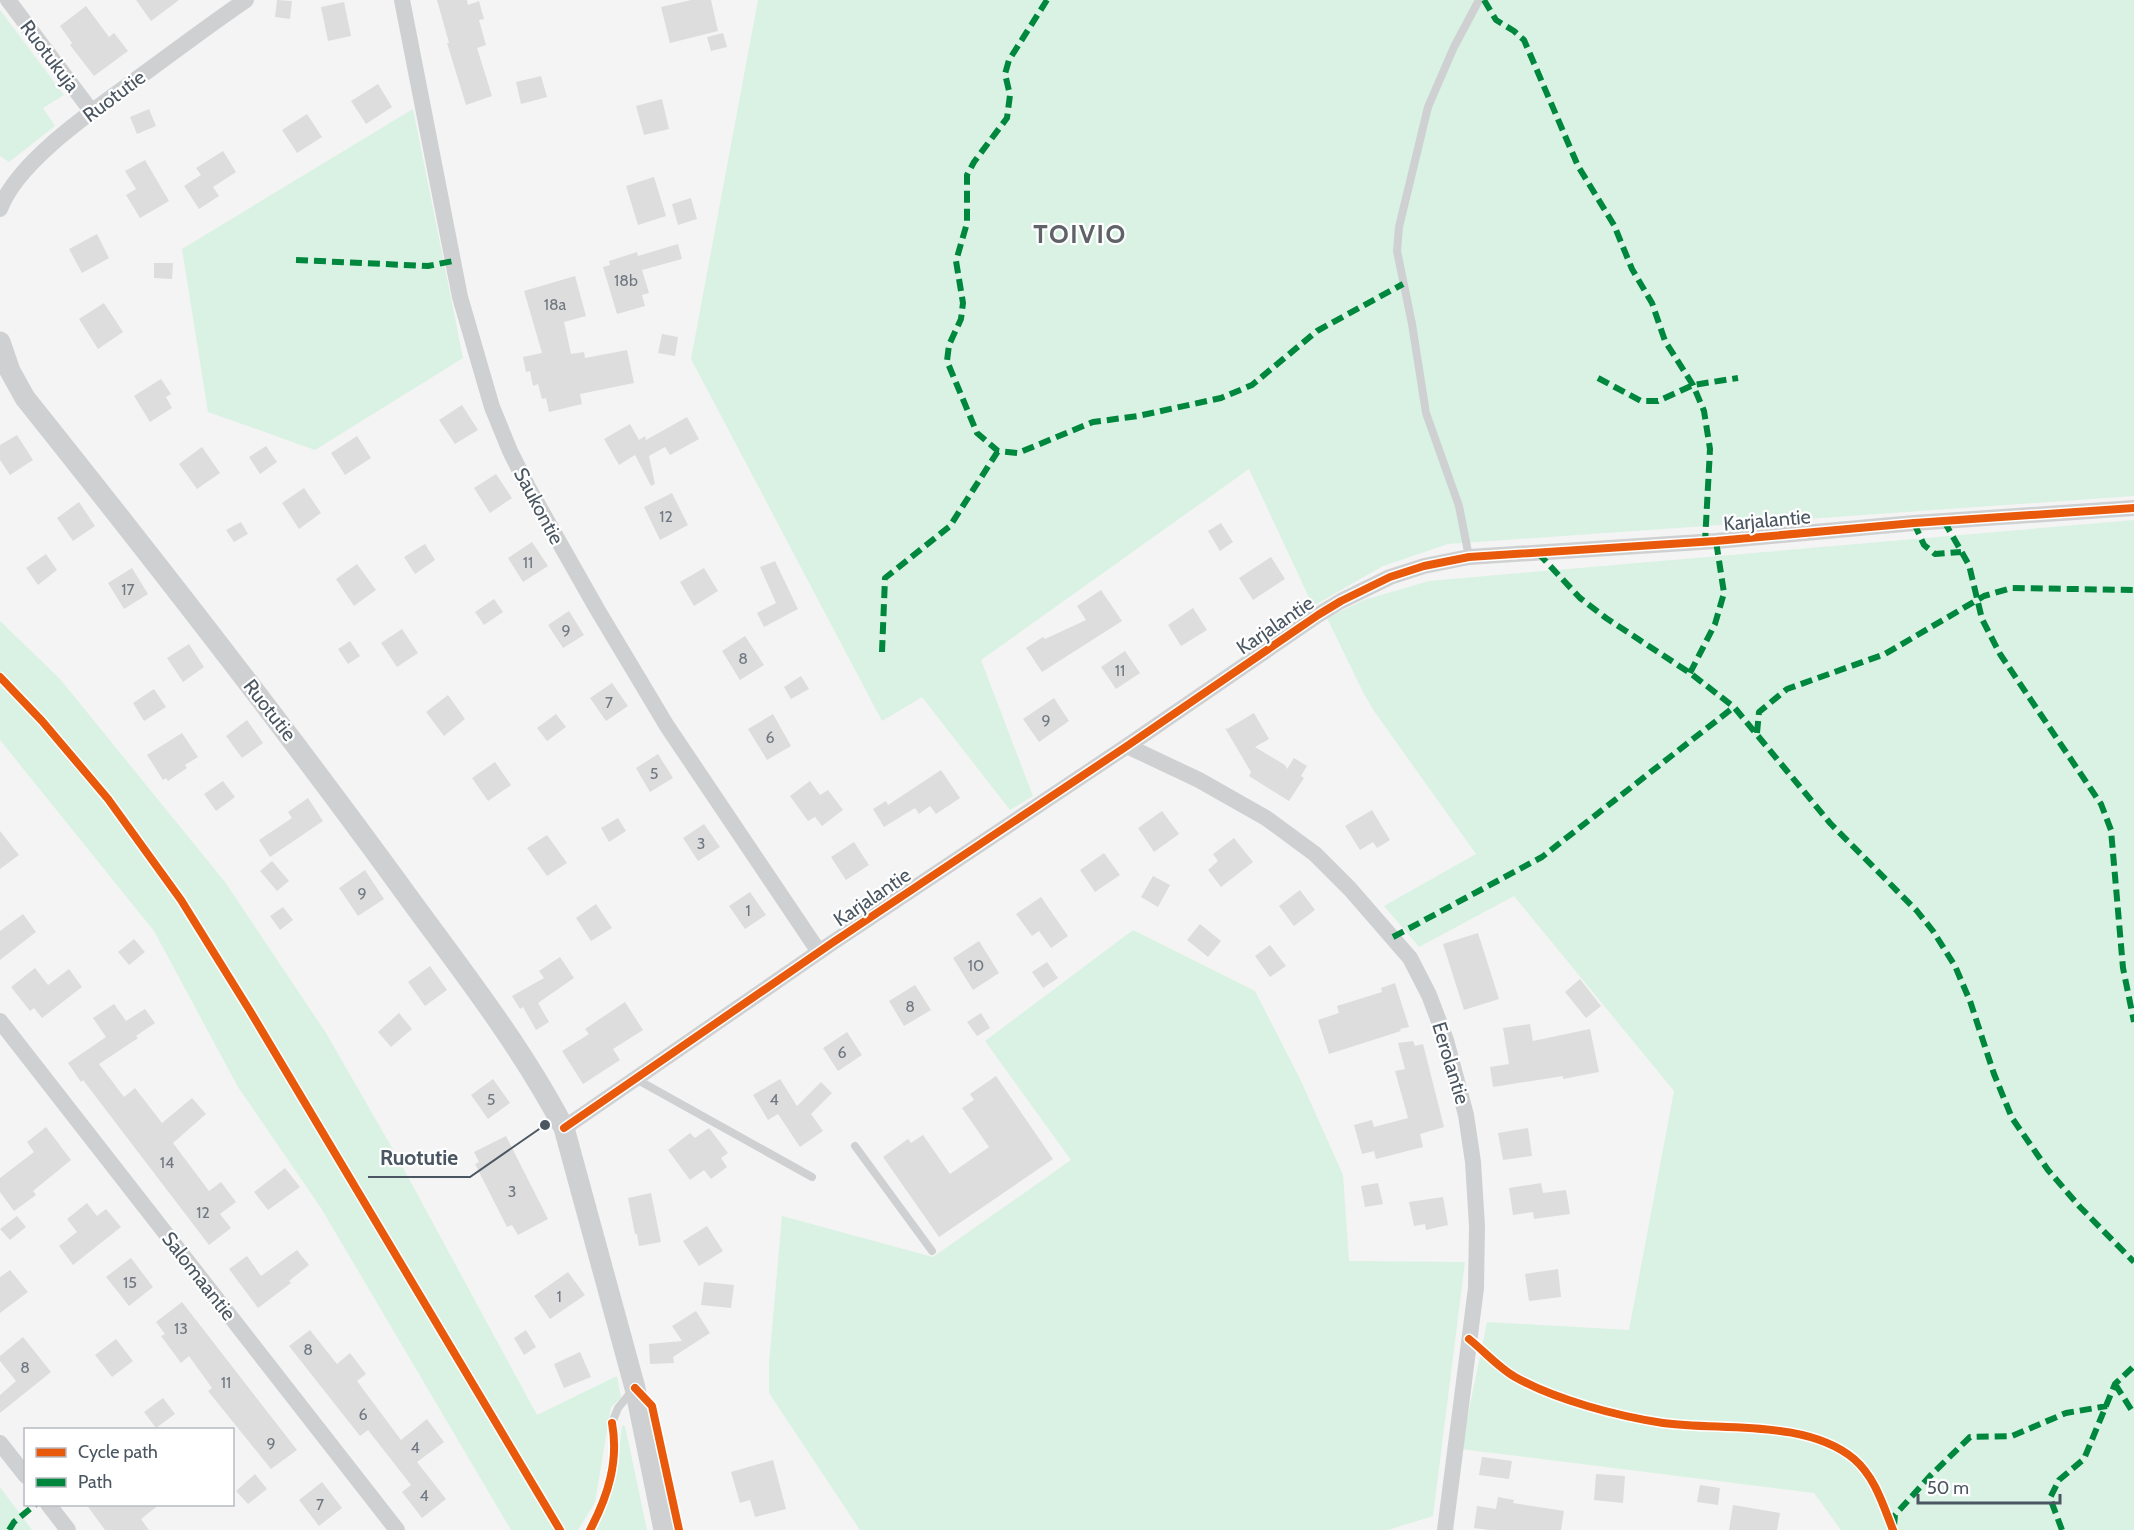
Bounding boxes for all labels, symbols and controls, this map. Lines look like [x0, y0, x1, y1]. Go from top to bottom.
street label: Ruotukuja [15, 15, 85, 97]
street label: Ruotutie [78, 65, 150, 127]
district label: TOIVIO [1033, 218, 1127, 250]
house number: 18b [614, 271, 638, 290]
house number: 18a [544, 295, 567, 314]
street label: Saukontie [509, 463, 569, 549]
street label: Karjalantie [1722, 504, 1812, 536]
house number: 12 [659, 507, 673, 526]
house number: 11 [523, 553, 533, 572]
house number: 17 [121, 580, 135, 599]
street label: Karjalantie [1232, 591, 1318, 659]
house number: 9 [561, 621, 571, 640]
house number: 8 [738, 649, 748, 668]
house number: 11 [1115, 661, 1125, 680]
street label: Ruotutie [239, 674, 301, 746]
house number: 7 [605, 693, 613, 712]
house number: 9 [1041, 711, 1051, 730]
house number: 6 [765, 728, 775, 747]
house number: 5 [650, 764, 658, 783]
house number: 3 [697, 834, 705, 853]
street label: Karjalantie [829, 863, 915, 931]
house number: 9 [357, 884, 367, 903]
house number: 1 [745, 901, 751, 920]
house number: 10 [968, 956, 984, 975]
house number: 8 [905, 997, 915, 1016]
street label: Eerolantie [1427, 1019, 1475, 1107]
house number: 6 [837, 1043, 847, 1062]
house number: 5 [487, 1090, 495, 1109]
house number: 4 [769, 1090, 779, 1109]
callout: Ruotutie [368, 1138, 470, 1177]
text: Ruotutie [380, 1145, 458, 1170]
house number: 14 [160, 1153, 174, 1172]
house number: 3 [508, 1182, 516, 1201]
house number: 12 [196, 1203, 210, 1222]
street label: Salomaantie [157, 1227, 241, 1325]
house number: 15 [123, 1273, 137, 1292]
house number: 1 [556, 1287, 562, 1306]
house number: 13 [174, 1319, 188, 1338]
house number: 8 [303, 1340, 313, 1359]
house number: 8 [20, 1358, 30, 1377]
house number: 11 [221, 1373, 231, 1392]
house number: 6 [358, 1405, 368, 1424]
legend [24, 1428, 234, 1506]
house number: 9 [266, 1434, 276, 1453]
house number: 4 [410, 1438, 420, 1457]
text: Cycle path [78, 1441, 158, 1463]
scale bar [1918, 1467, 2060, 1505]
text: Path [78, 1471, 112, 1493]
text: 50 m [1927, 1477, 1969, 1499]
house number: 4 [419, 1486, 429, 1505]
house number: 7 [316, 1495, 324, 1514]

